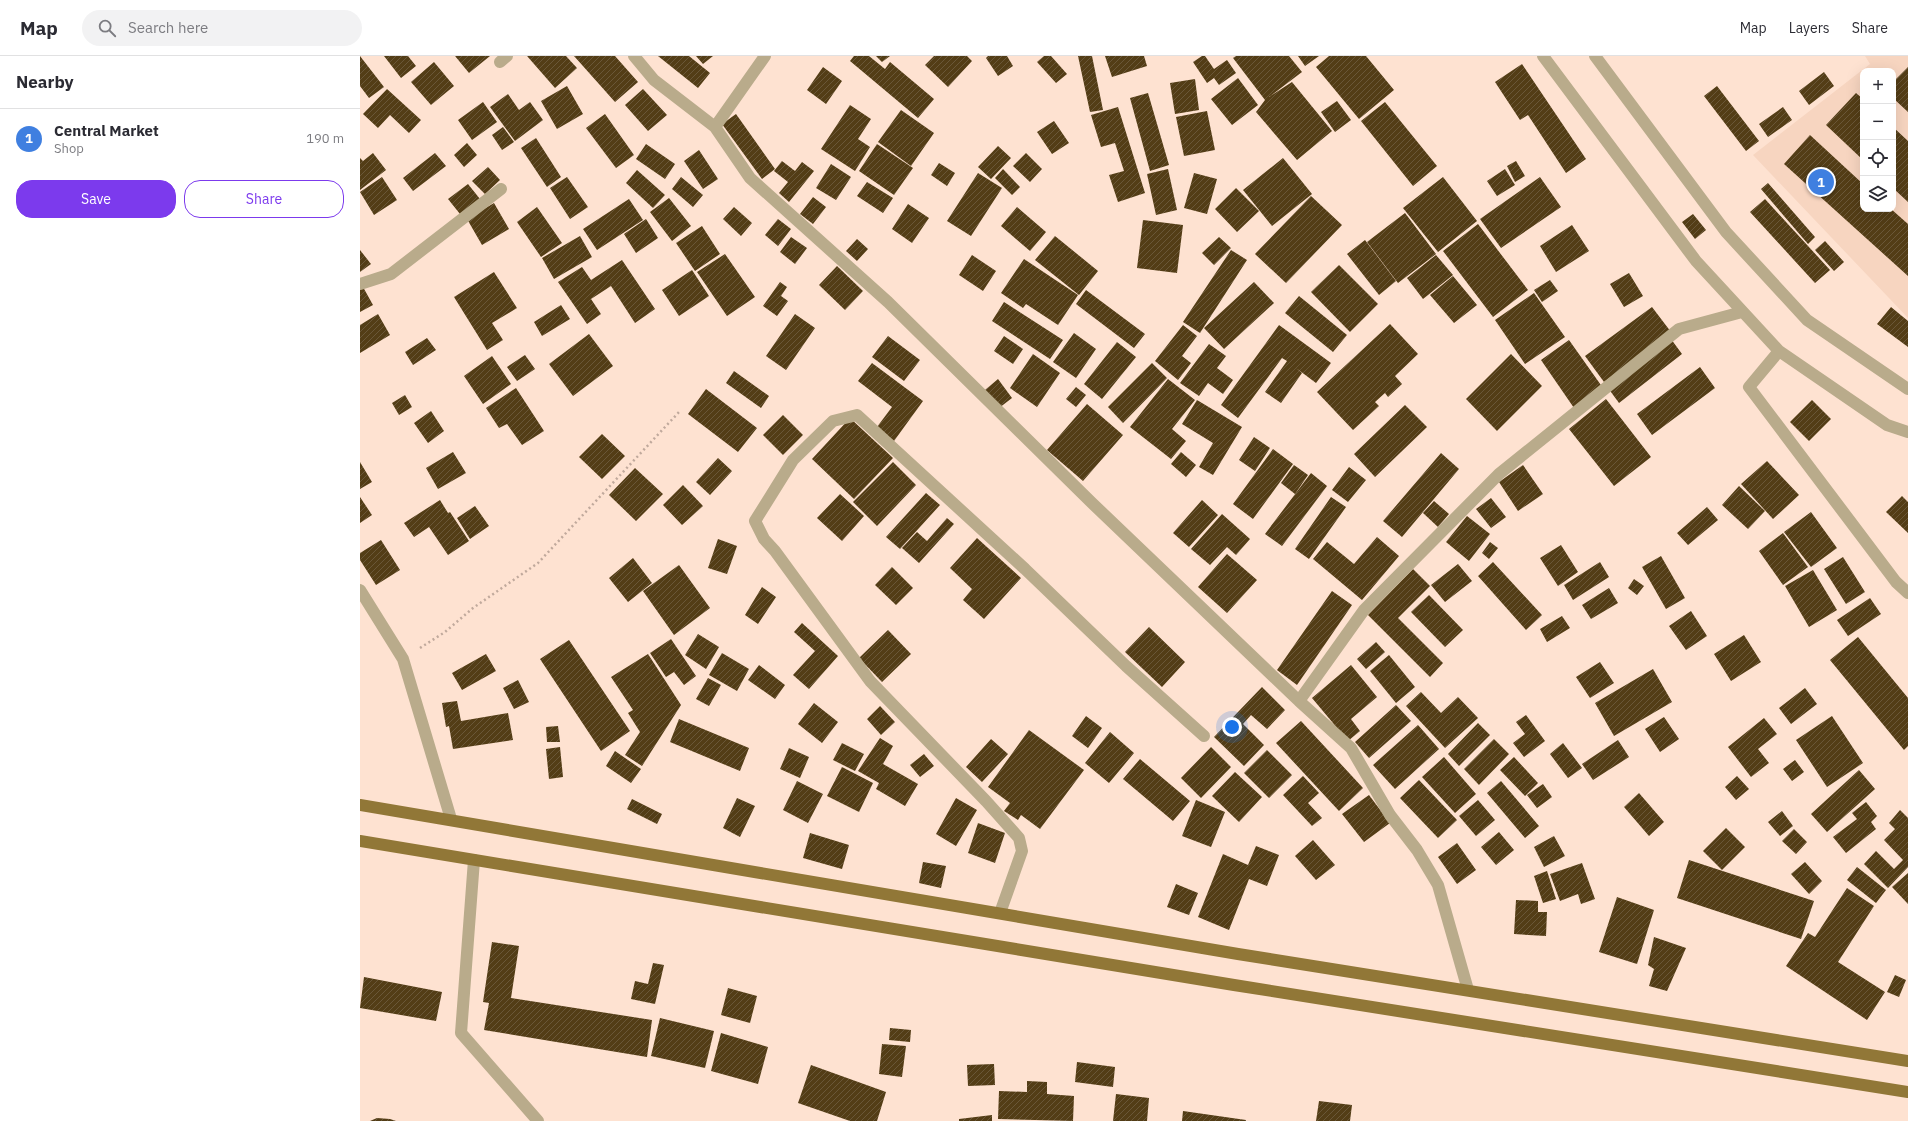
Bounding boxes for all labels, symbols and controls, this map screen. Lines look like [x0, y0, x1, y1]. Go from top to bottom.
search box [82, 10, 362, 46]
text: Map [20, 16, 58, 40]
icon: search [96, 17, 118, 39]
text: Search here [128, 18, 208, 37]
text: Map [1740, 19, 1767, 37]
text: Layers [1789, 19, 1830, 37]
text: Share [1852, 19, 1888, 37]
map controls [1860, 68, 1896, 212]
button: + [1860, 68, 1896, 104]
text: Nearby [16, 71, 74, 93]
button: − [1860, 104, 1896, 140]
text: Central Market [54, 121, 159, 140]
text: 1 [25, 130, 33, 147]
text: 190 m [306, 130, 344, 147]
text: Shop [54, 140, 84, 157]
button: locate [1860, 140, 1896, 176]
pin: 1 [1808, 167, 1834, 197]
button: layers [1860, 176, 1896, 212]
button: Save [16, 180, 176, 218]
button: Share [184, 180, 344, 218]
your location [1222, 717, 1242, 737]

